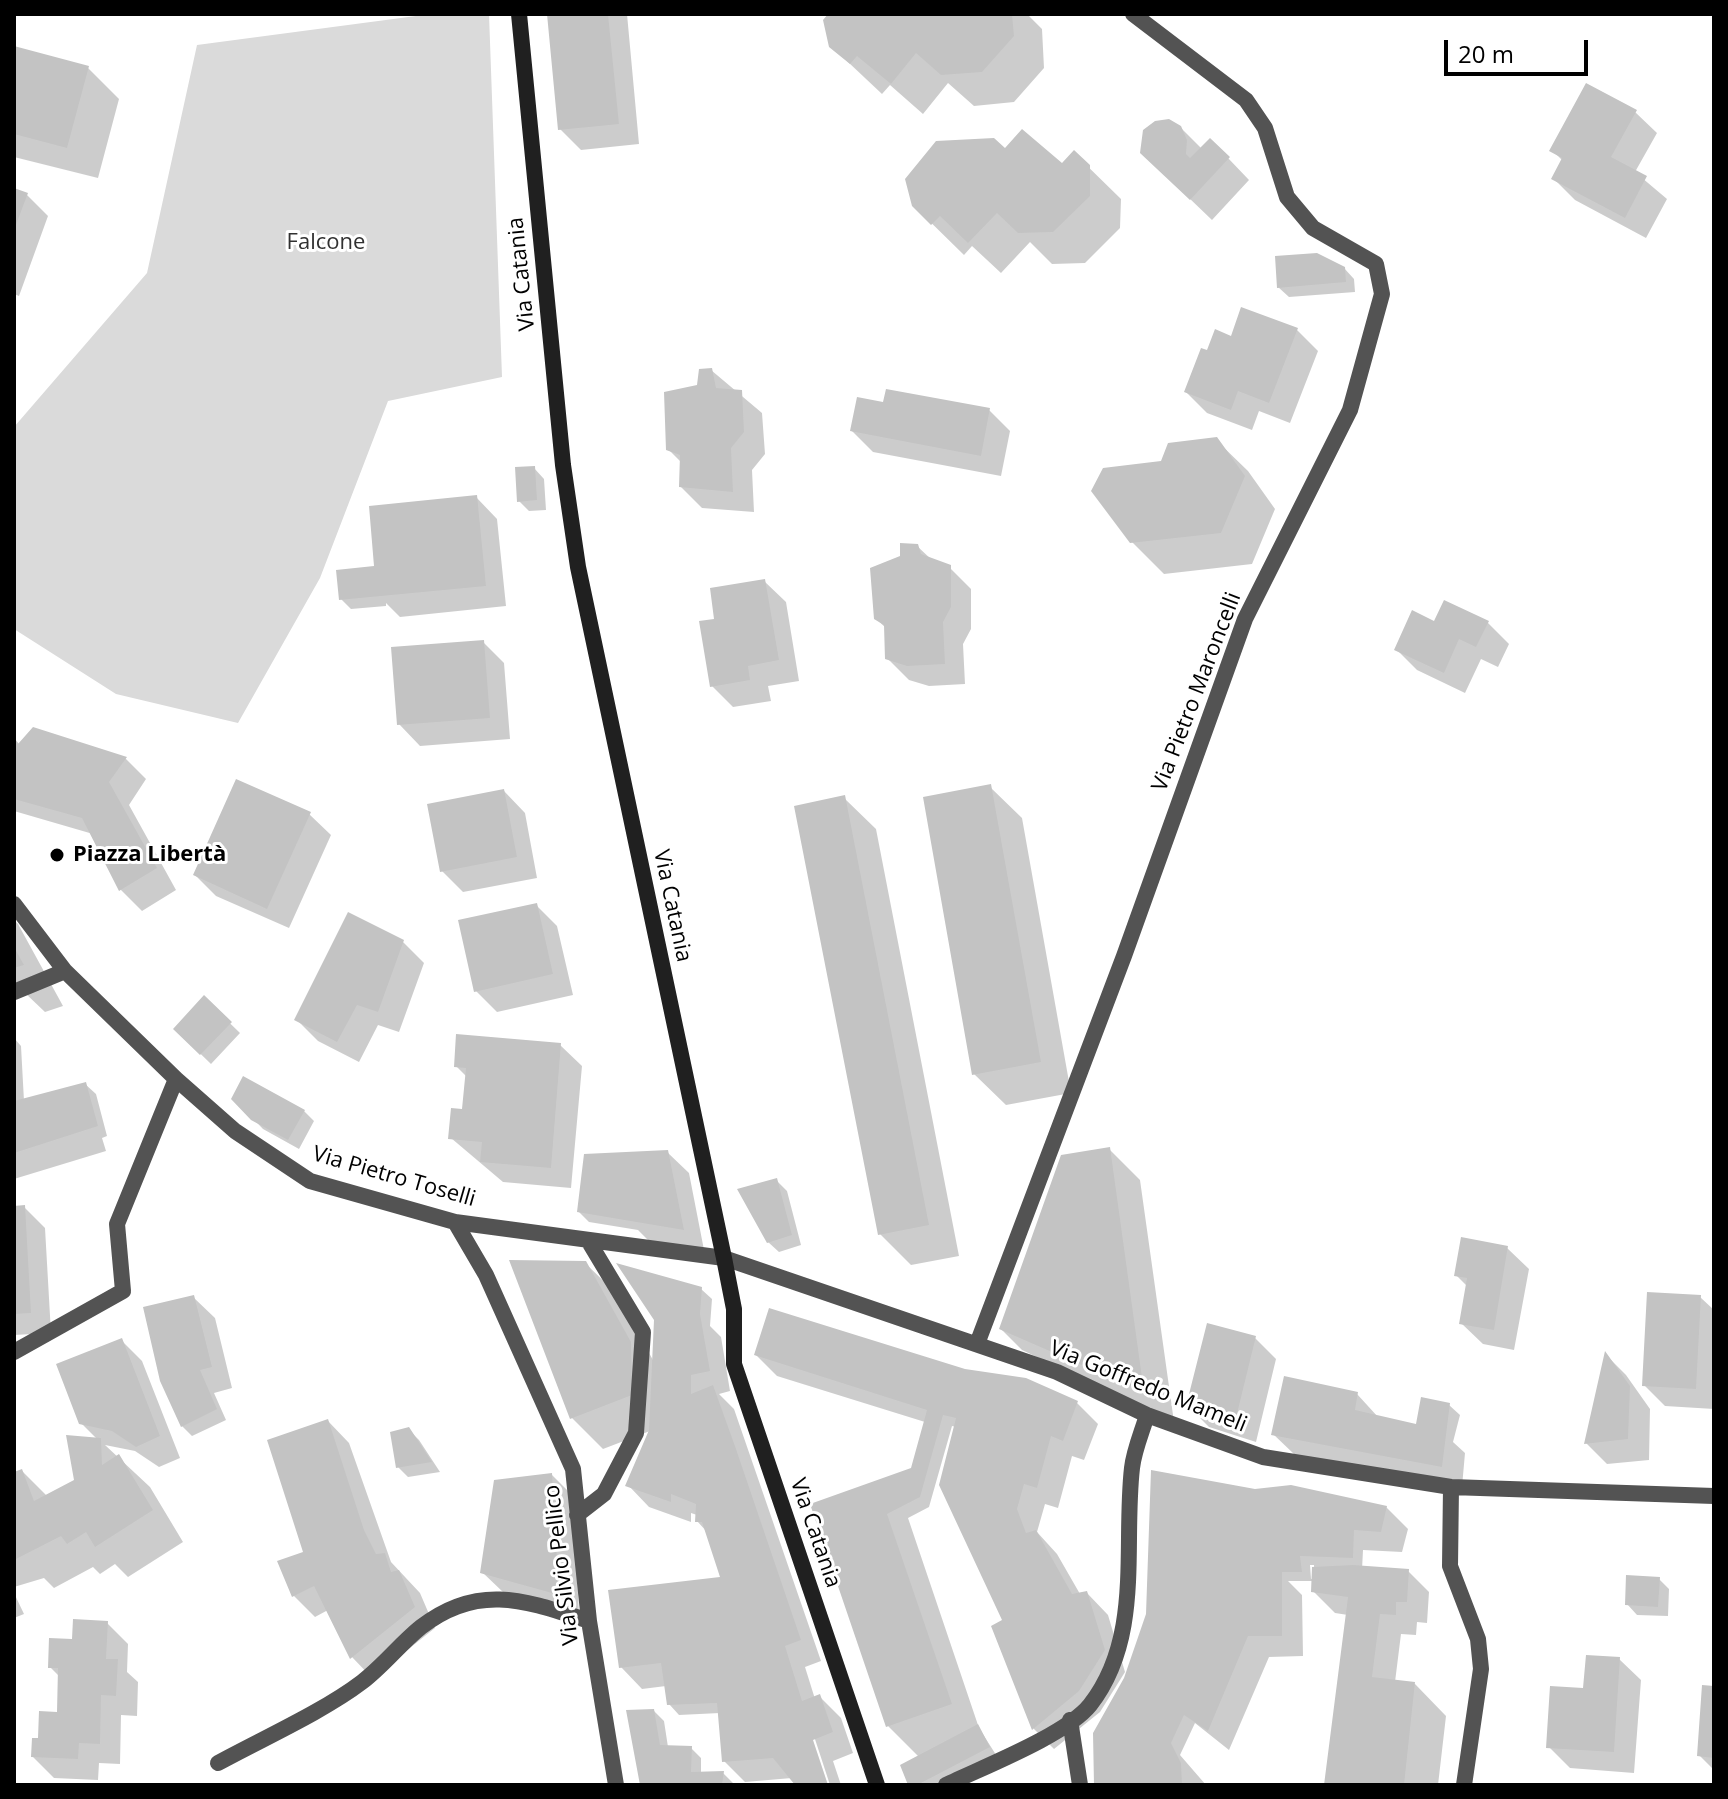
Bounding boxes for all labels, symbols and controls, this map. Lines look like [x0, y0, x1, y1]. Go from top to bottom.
scale bar [1448, 24, 1592, 74]
text: 20 m [1458, 37, 1514, 70]
street label: Via Catania [503, 216, 541, 332]
park label: Falcone [287, 230, 365, 256]
street label: Via Pietro Maroncelli [1147, 589, 1247, 795]
place label: Piazza Libertà [73, 842, 226, 868]
marker: Piazza Libertà [48, 846, 66, 864]
street label: Via Catania [647, 847, 697, 965]
street label: Via Pietro Toselli [309, 1141, 479, 1213]
street label: Via Goffredo Mameli [1046, 1335, 1250, 1439]
street label: Via Catania [784, 1475, 846, 1591]
street label: Via Silvio Pellico [539, 1483, 585, 1647]

